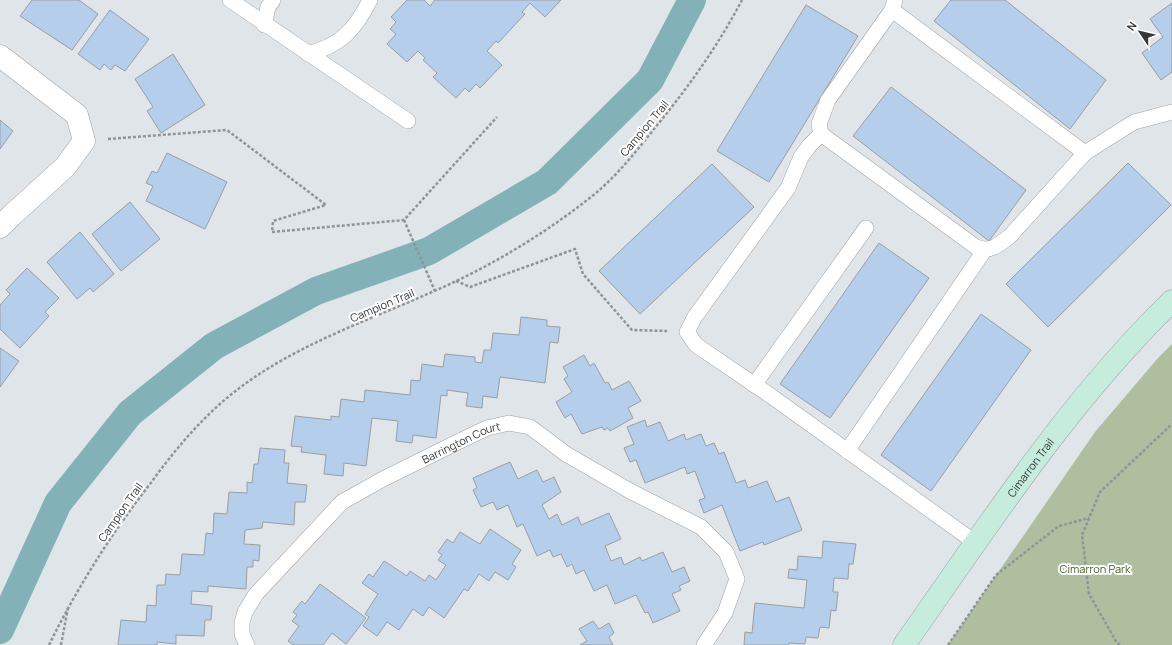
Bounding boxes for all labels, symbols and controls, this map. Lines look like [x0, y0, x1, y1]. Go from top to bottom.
north arrow [1120, 12, 1160, 52]
text: N [1123, 18, 1140, 34]
street label: Campion Trail [616, 97, 672, 159]
street label: Campion Trail [347, 285, 417, 325]
street label: Barrington Court [419, 418, 502, 466]
street label: Cimarron Trail [1003, 434, 1057, 500]
street label: Campion Trail [94, 480, 146, 544]
park label: Cimarron Park [1060, 561, 1131, 576]

